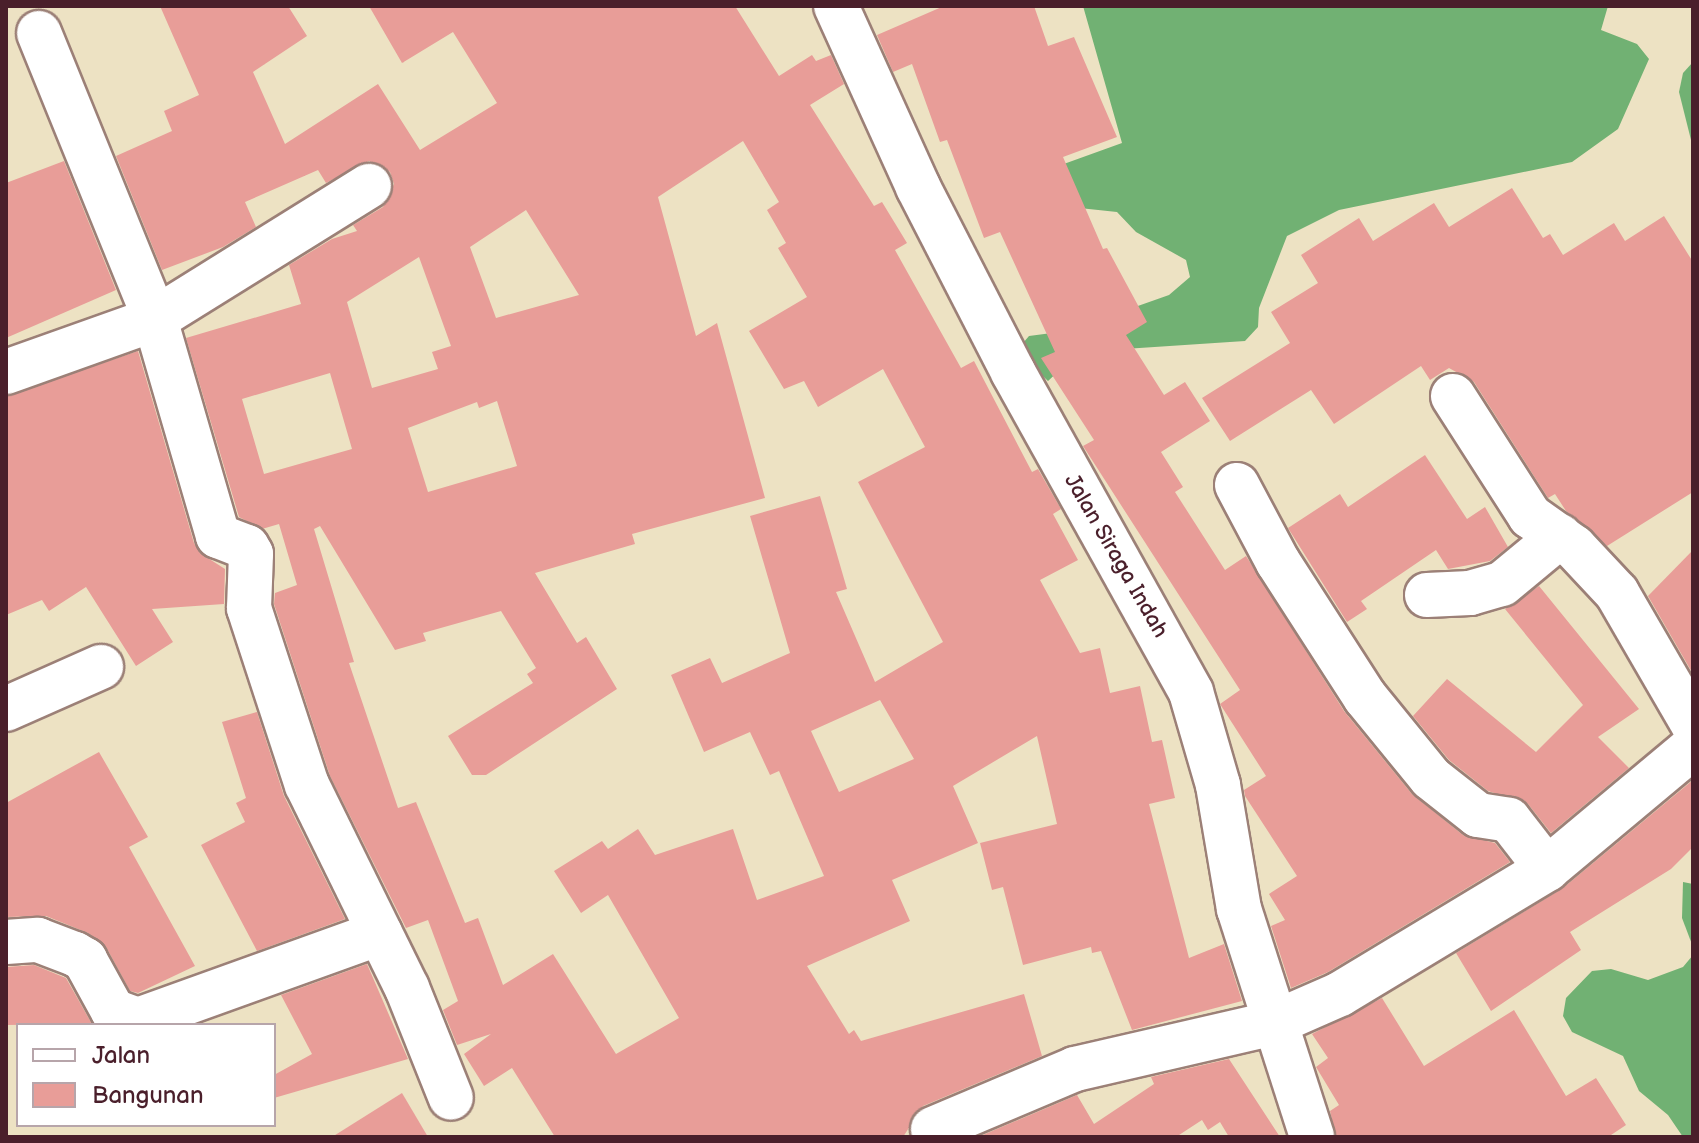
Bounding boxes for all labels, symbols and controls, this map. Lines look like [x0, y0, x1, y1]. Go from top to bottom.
street label: Jalan Siraga Indah [1058, 469, 1174, 643]
legend [16, 1023, 276, 1127]
text: Jalan [92, 1041, 150, 1070]
text: Bangunan [92, 1081, 203, 1110]

